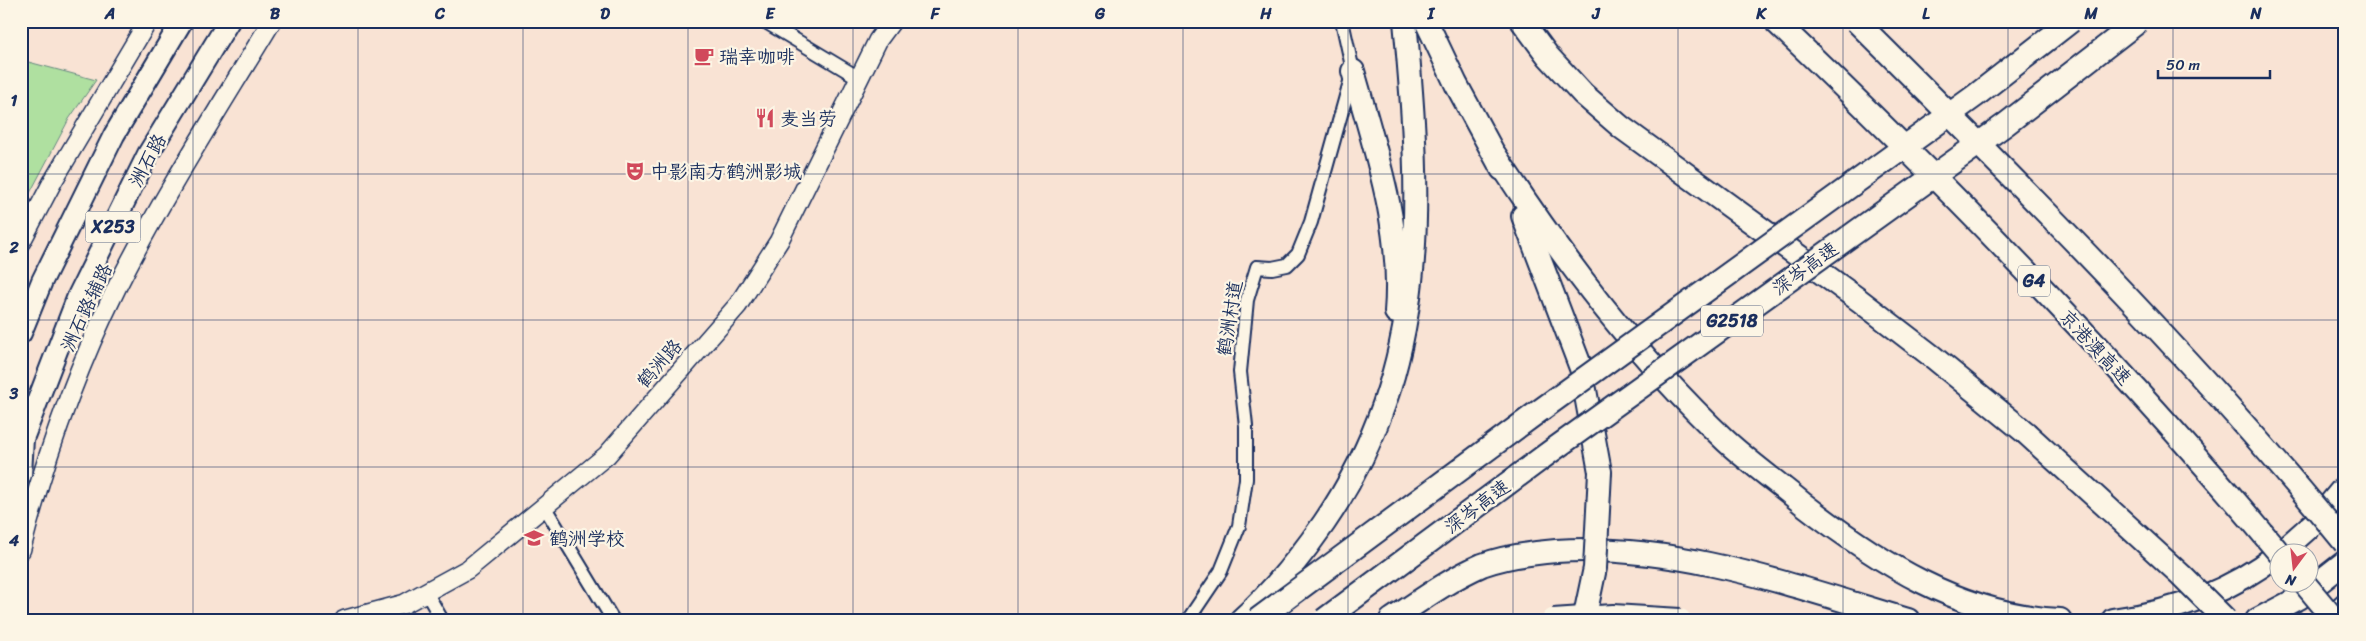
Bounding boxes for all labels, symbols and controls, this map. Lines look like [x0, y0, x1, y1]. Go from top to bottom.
text: A [104, 0, 115, 28]
text: B [270, 0, 281, 28]
text: C [434, 0, 446, 28]
text: D [600, 0, 610, 28]
text: E [766, 0, 776, 28]
text: F [930, 0, 941, 28]
text: G [1094, 0, 1106, 28]
text: H [1259, 0, 1272, 28]
text: I [1427, 0, 1436, 28]
text: J [1591, 0, 1601, 28]
text: K [1755, 0, 1767, 28]
text: L [1922, 0, 1930, 28]
text: M [2083, 0, 2098, 28]
text: N [2249, 0, 2262, 28]
place label: 瑞幸咖啡 [719, 40, 795, 73]
cafe icon: 瑞幸咖啡 [693, 45, 715, 67]
scale bar [2158, 48, 2271, 80]
text: 50 m [2166, 52, 2201, 78]
text: 1 [11, 86, 18, 115]
place label: 麦当劳 [780, 102, 837, 135]
restaurant icon: 麦当劳 [754, 107, 776, 129]
street label: 洲石路 [119, 127, 175, 193]
place label: 中影南方鹤洲影城 [650, 155, 802, 188]
theatre icon: 中影南方鹤洲影城 [624, 160, 646, 182]
road number: X253 [86, 212, 140, 242]
text: 2 [8, 233, 19, 262]
street label: 深岑高速 [1765, 233, 1846, 304]
street label: 洲石路辅路 [51, 257, 121, 357]
road number: G4 [2018, 266, 2050, 296]
street label: 鹤洲村道 [1207, 278, 1252, 358]
street label: 京港澳高速 [2051, 301, 2140, 393]
road number: G2518 [1701, 306, 1763, 336]
street label: 鹤洲路 [628, 331, 691, 396]
text: 3 [9, 379, 19, 408]
street label: 深岑高速 [1437, 470, 1518, 542]
place label: 鹤洲学校 [549, 522, 625, 555]
text: 4 [8, 526, 19, 555]
school or university icon: 鹤洲学校 [523, 527, 545, 549]
north arrow [2268, 544, 2318, 594]
text: N [2283, 567, 2300, 594]

